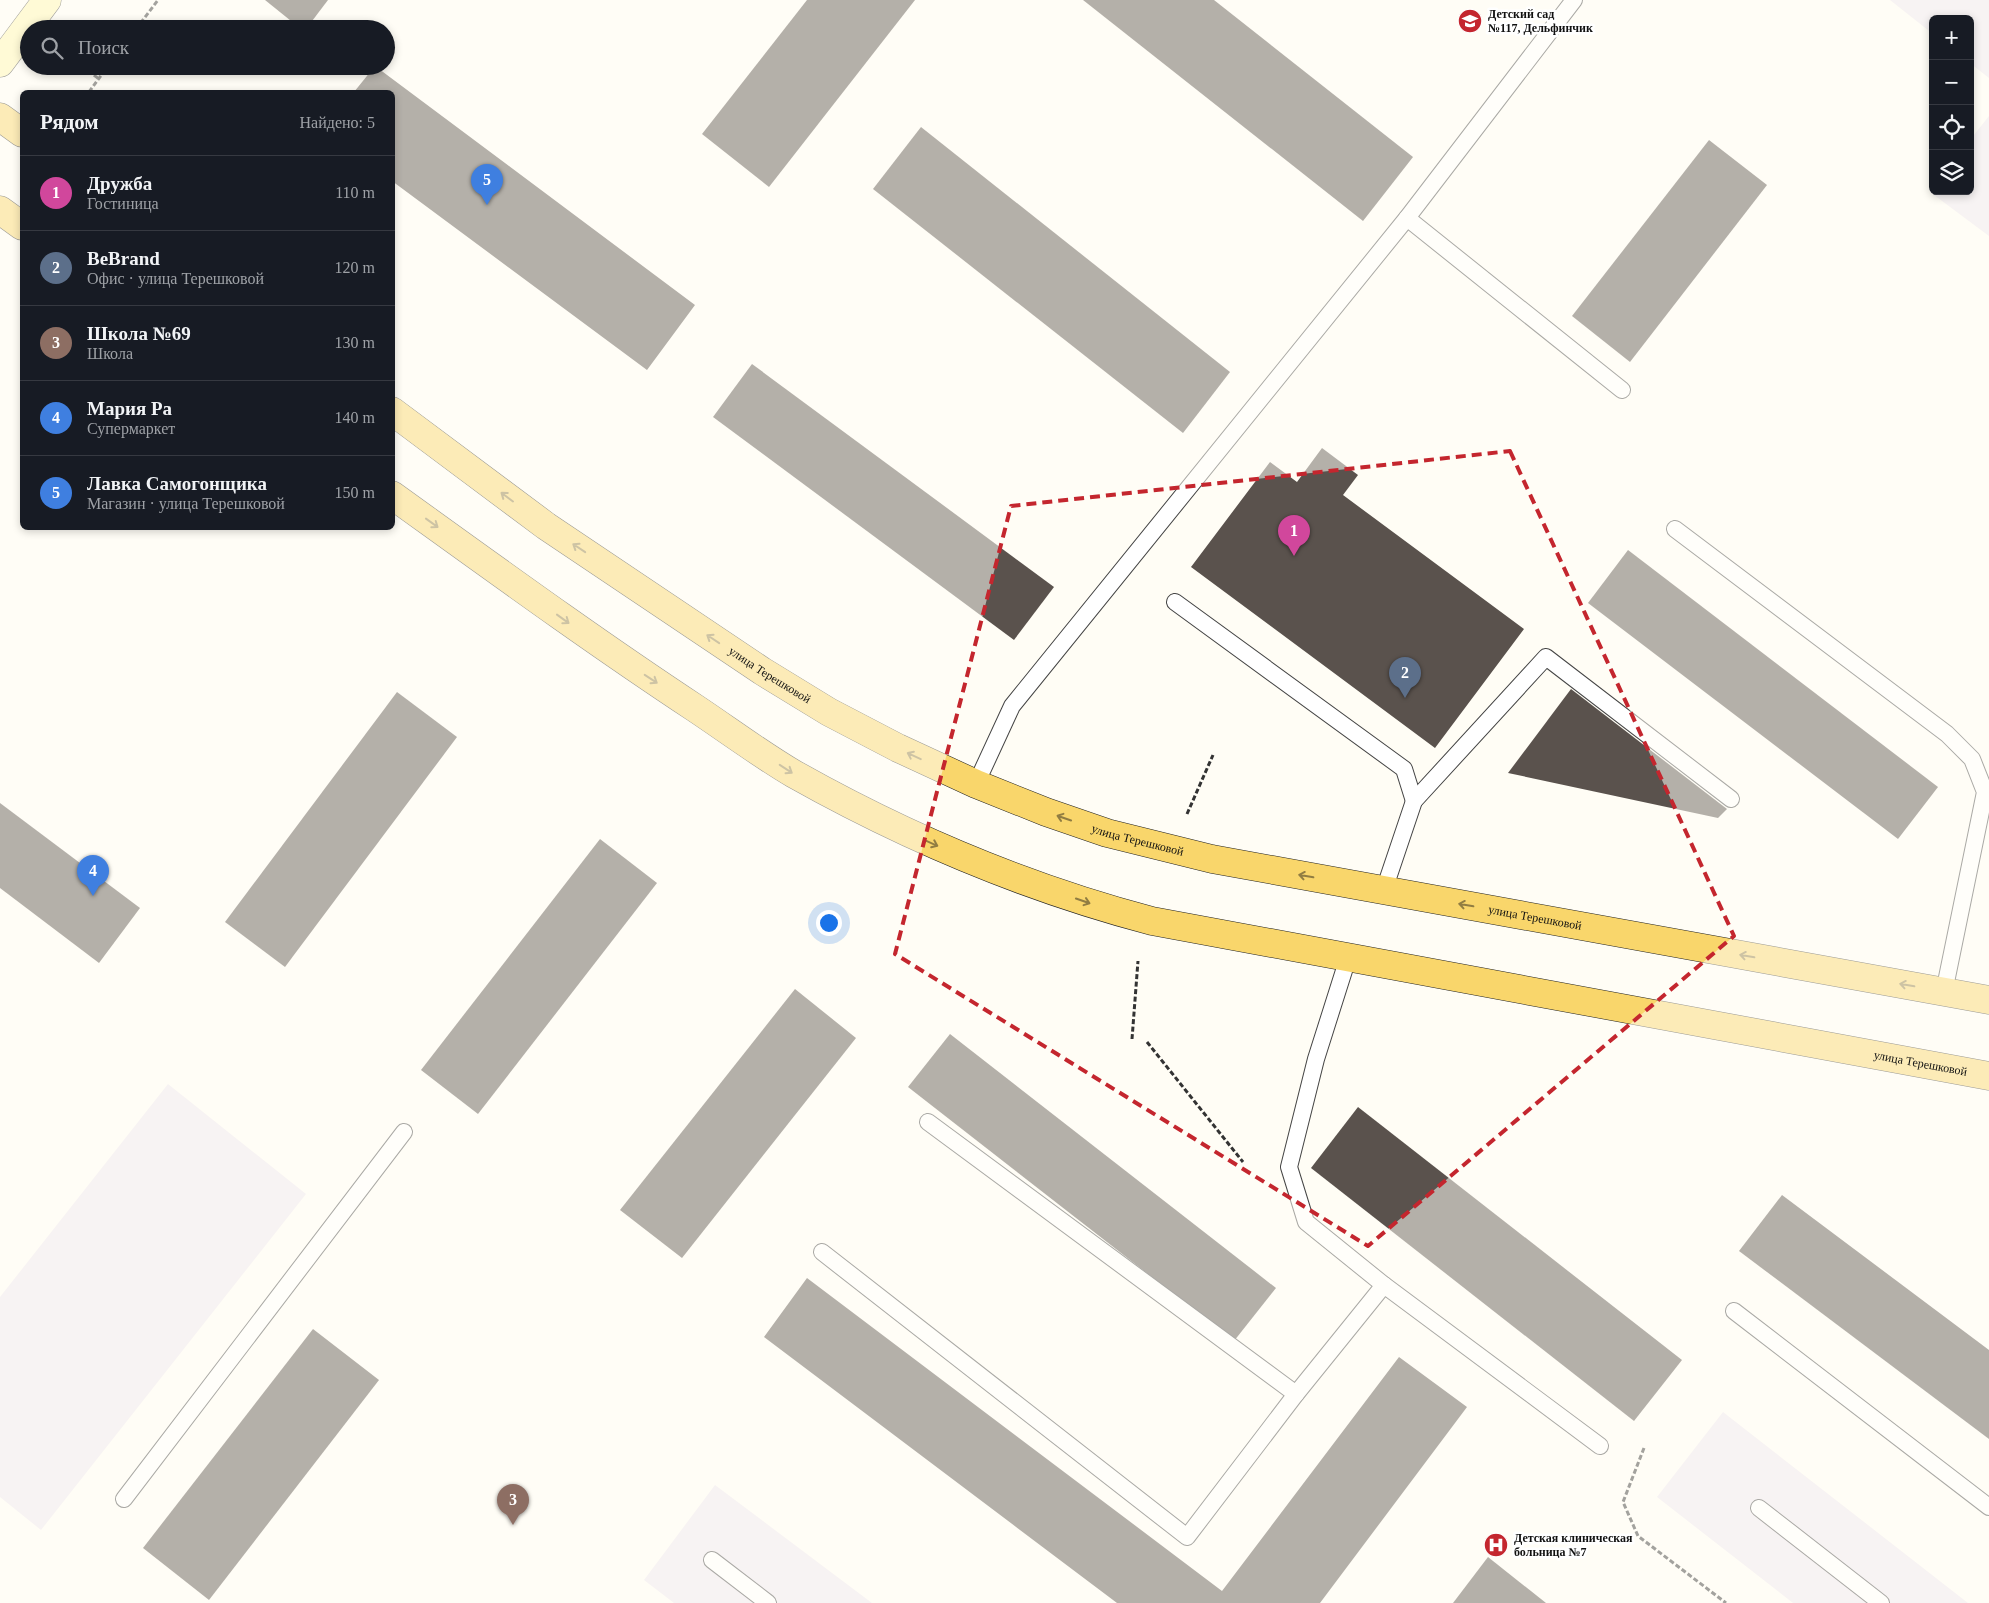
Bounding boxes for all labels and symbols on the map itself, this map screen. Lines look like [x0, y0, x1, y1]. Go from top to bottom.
place label: Детский сад №117, Дельфинчик [1488, 7, 1593, 35]
school or university icon: Детский сад №117, Дельфинчик [1457, 8, 1483, 34]
pin: 5 [471, 164, 503, 205]
one-way arrow [501, 491, 514, 502]
pin: 1 [1278, 515, 1310, 556]
one-way arrow [425, 518, 439, 528]
one-way arrow [572, 543, 586, 553]
one-way arrow [556, 614, 570, 624]
one-way arrow [707, 634, 721, 644]
street label: улица Терешковой [726, 644, 814, 706]
pin: 2 [1389, 657, 1421, 698]
one-way arrow [644, 674, 658, 685]
one-way arrow [907, 750, 922, 760]
one-way arrow [779, 764, 793, 774]
one-way arrow [1056, 813, 1072, 823]
street label: улица Терешковой [1090, 821, 1186, 859]
one-way arrow [923, 838, 938, 848]
pin: 4 [77, 855, 109, 896]
one-way arrow [1299, 871, 1315, 881]
one-way arrow [1074, 897, 1090, 906]
one-way arrow [1459, 900, 1475, 910]
street label: улица Терешковой [1487, 902, 1583, 933]
your location [816, 910, 842, 936]
one-way arrow [1739, 951, 1755, 960]
one-way arrow [1899, 980, 1915, 989]
street label: улица Терешковой [1873, 1048, 1969, 1079]
pin: 3 [497, 1484, 529, 1525]
place label: Детская клиническая больница №7 [1514, 1531, 1633, 1559]
hospital icon: Детская клиническая больница №7 [1483, 1532, 1509, 1558]

